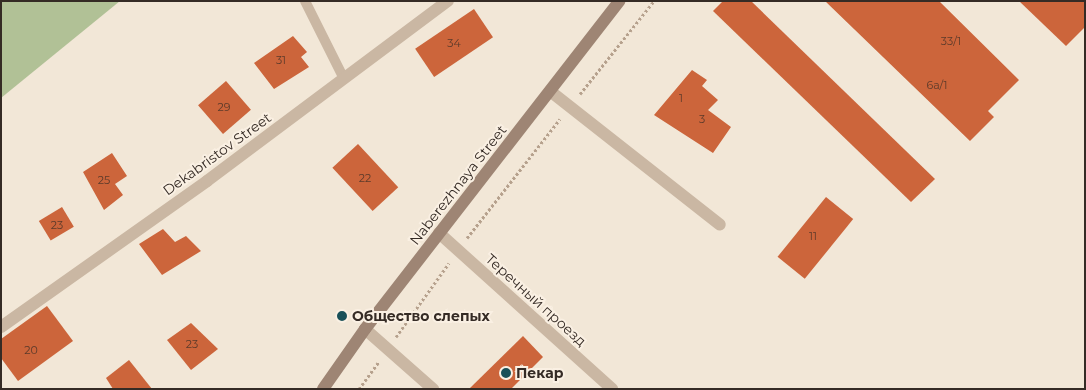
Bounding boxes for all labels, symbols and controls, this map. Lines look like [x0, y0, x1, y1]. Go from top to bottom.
house number: 33/1 [941, 34, 961, 48]
house number: 34 [447, 36, 461, 50]
house number: 31 [276, 53, 286, 67]
house number: 6а/1 [926, 78, 948, 92]
house number: 1 [679, 91, 683, 105]
house number: 29 [218, 100, 230, 114]
street label: Dekabristov Street [160, 109, 274, 199]
house number: 3 [699, 112, 705, 126]
street label: Naberezhnaya Street [406, 122, 510, 248]
house number: 22 [359, 171, 371, 185]
house number: 25 [98, 173, 110, 187]
house number: 23 [51, 218, 63, 232]
house number: 11 [809, 229, 817, 243]
street label: Теречный проезд [482, 250, 590, 350]
place label: Общество слепых [352, 308, 490, 324]
marker: Общество слепых [336, 310, 348, 322]
house number: 23 [186, 337, 198, 351]
house number: 20 [24, 343, 38, 357]
place label: Пекар [516, 365, 563, 381]
marker: Пекар [500, 367, 512, 379]

